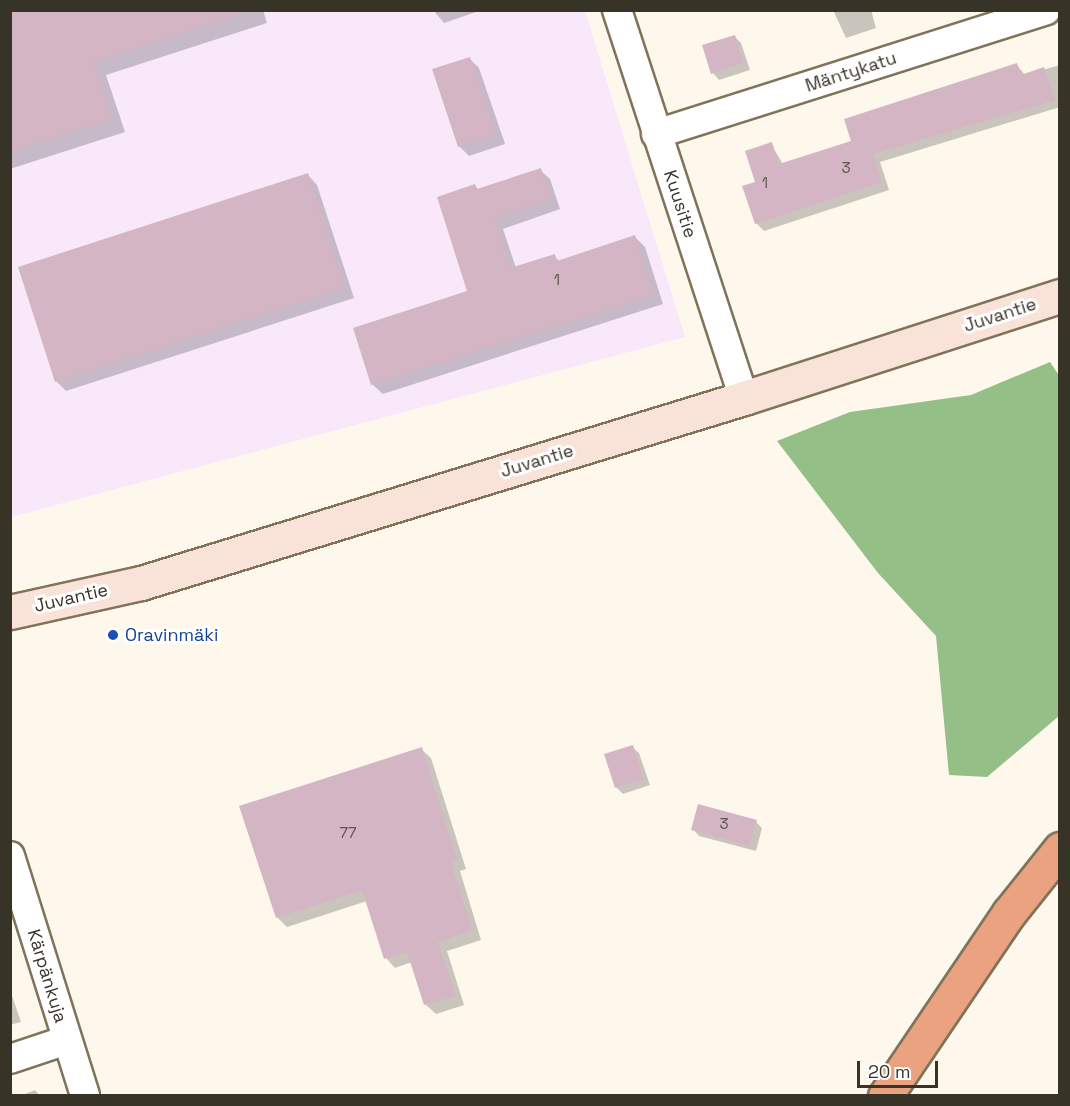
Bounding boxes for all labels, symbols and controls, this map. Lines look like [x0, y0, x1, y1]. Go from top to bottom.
street label: Mäntykatu [803, 47, 899, 97]
house number: 3 [841, 159, 851, 177]
street label: Kuusitie [659, 167, 701, 241]
house number: 1 [762, 174, 768, 192]
house number: 1 [554, 271, 560, 289]
street label: Juvantie [961, 293, 1039, 337]
street label: Juvantie [498, 440, 576, 482]
street label: Juvantie [32, 579, 110, 617]
place label: Oravinmäki [125, 624, 218, 646]
marker: Oravinmäki [106, 628, 120, 642]
house number: 3 [719, 815, 729, 833]
house number: 77 [340, 824, 356, 842]
street label: Kärpänkuja [23, 927, 71, 1025]
scale bar [860, 1049, 941, 1087]
text: 20 m [868, 1060, 911, 1083]

